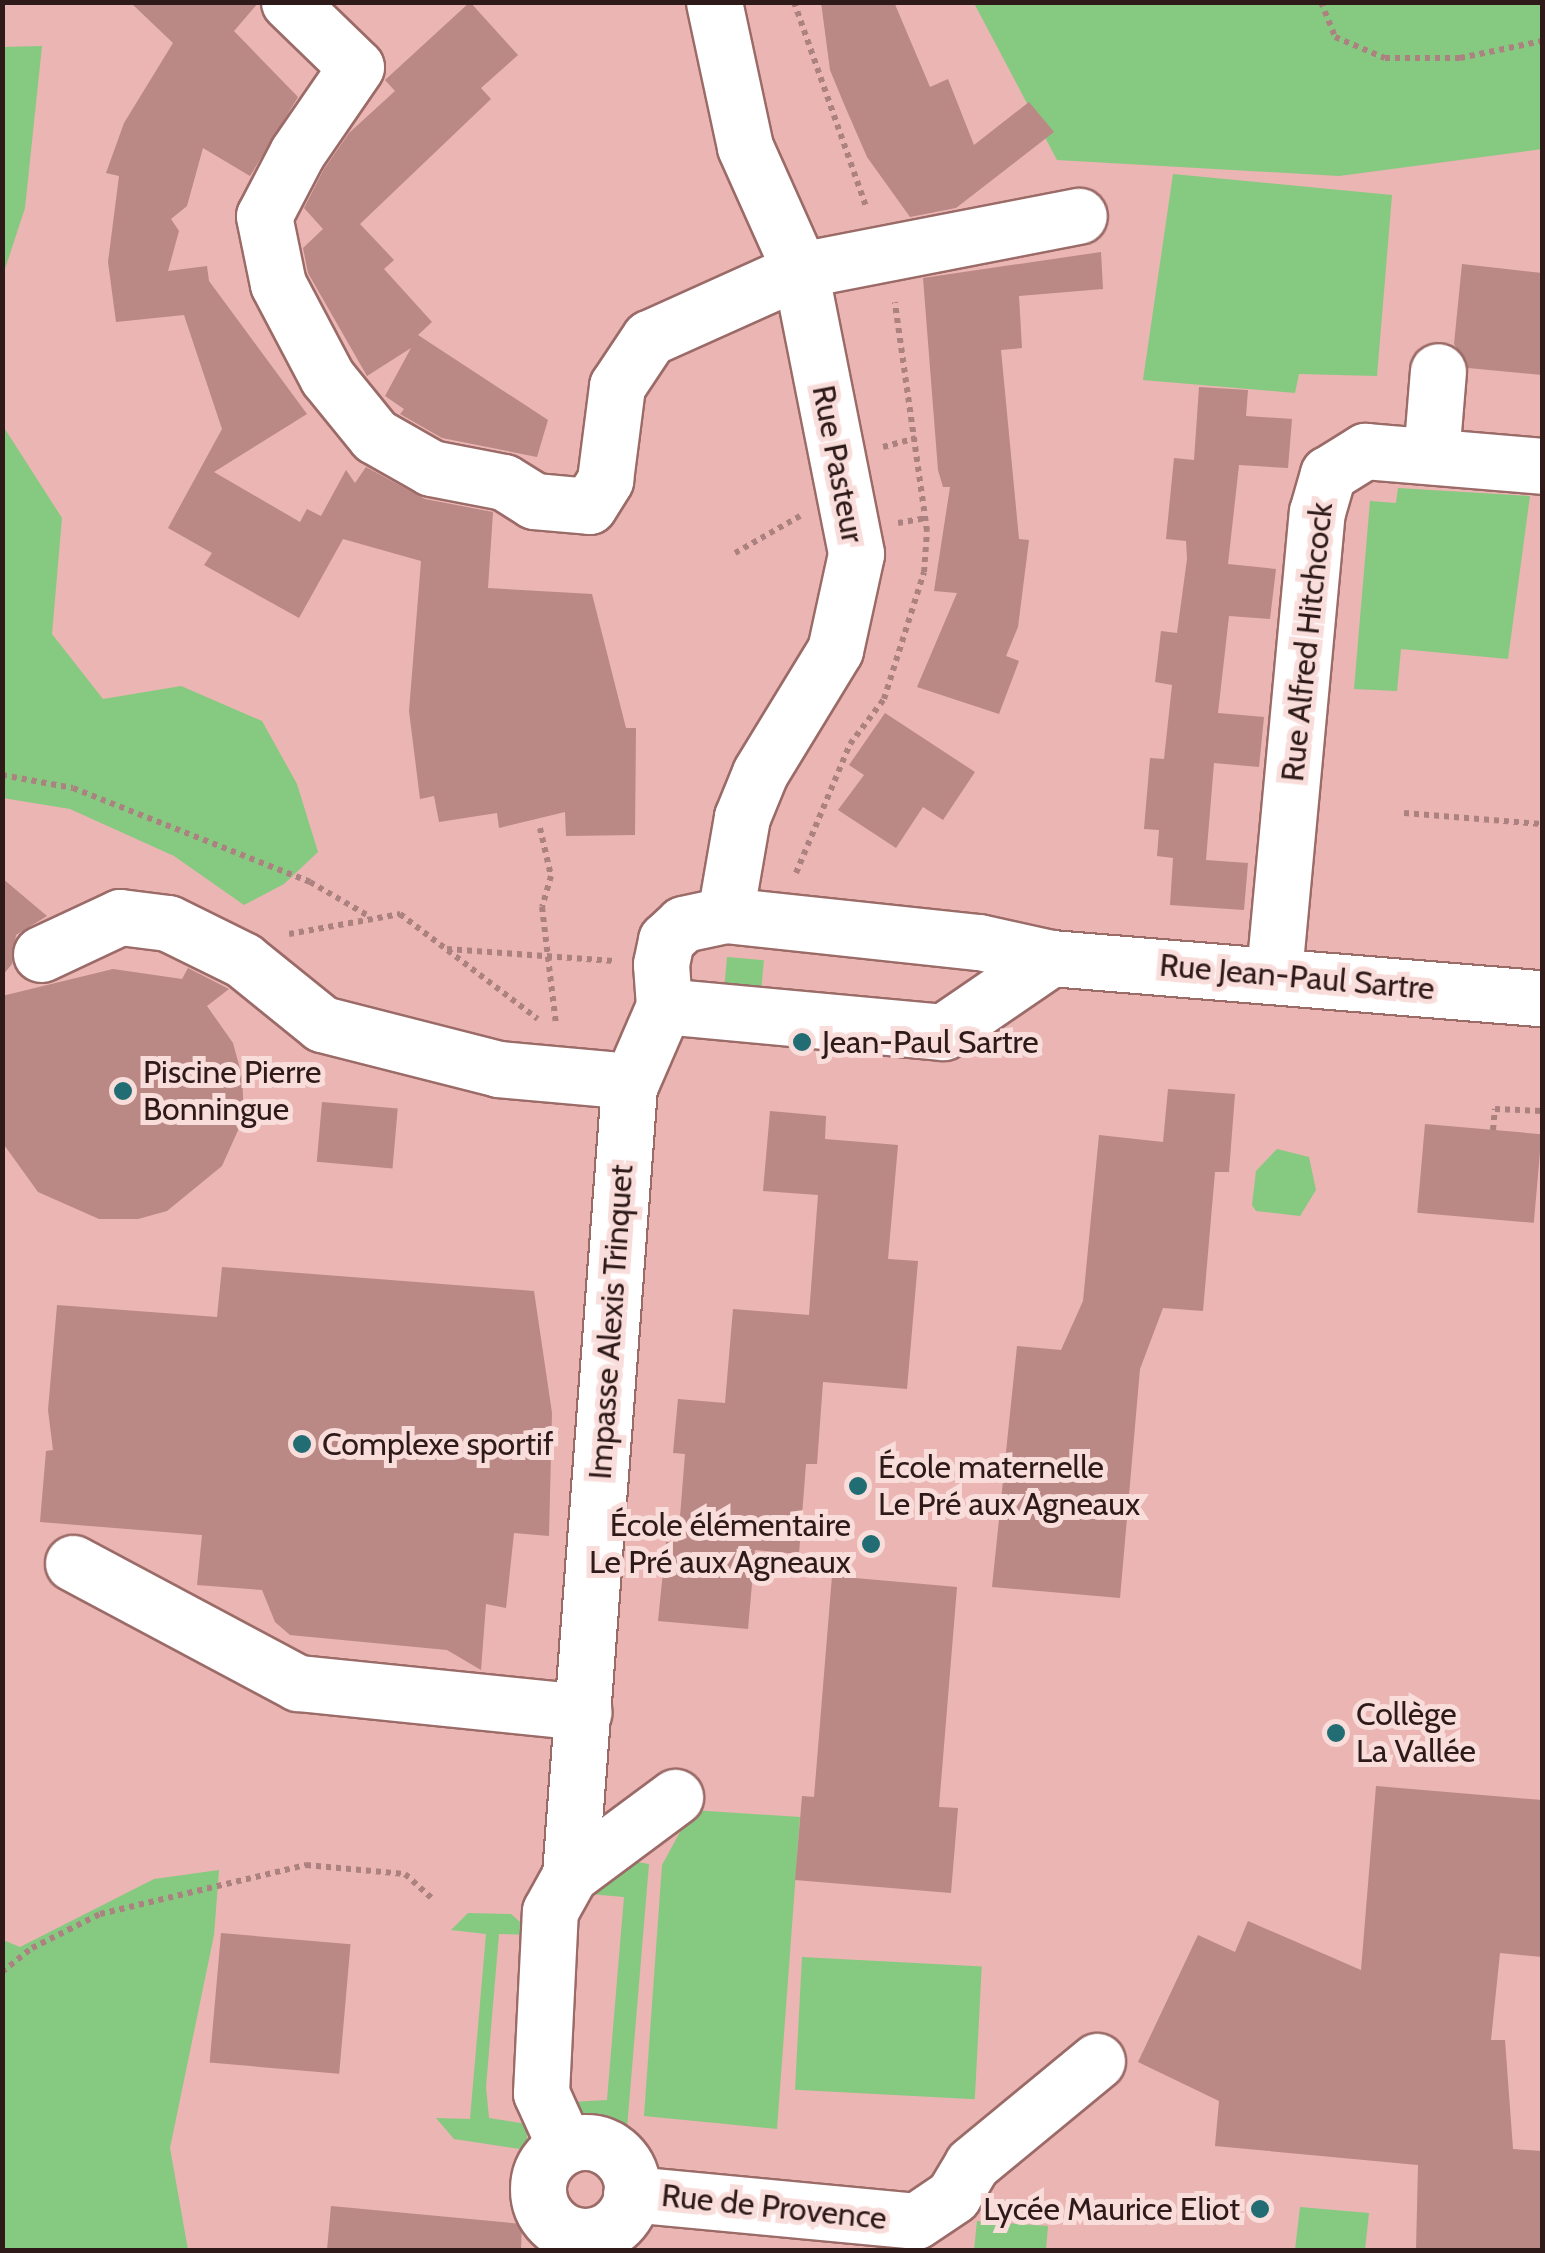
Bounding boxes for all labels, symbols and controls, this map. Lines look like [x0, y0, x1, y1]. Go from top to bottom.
street label: Rue Pasteur [804, 382, 872, 546]
street label: Rue Alfred Hitchcock [1273, 501, 1341, 783]
street label: Rue Jean-Paul Sartre [1158, 946, 1436, 1008]
place label: Jean-Paul Sartre [822, 1023, 1039, 1061]
marker: Jean-Paul Sartre [791, 1031, 813, 1053]
place label: Piscine Pierre Bonningue [143, 1054, 321, 1129]
marker: Piscine Pierre Bonningue [112, 1080, 134, 1102]
street label: Impasse Alexis Trinquet [581, 1163, 641, 1481]
place label: Complexe sportif [322, 1425, 553, 1463]
marker: Complexe sportif [291, 1433, 313, 1455]
place label: École maternelle Le Pré aux Agneaux [878, 1449, 1140, 1524]
marker: École maternelle Le Pré aux Agneaux [847, 1475, 869, 1497]
place label: École élémentaire Le Pré aux Agneaux [589, 1507, 851, 1582]
marker: École élémentaire Le Pré aux Agneaux [860, 1533, 882, 1555]
place label: Collège La Vallée [1356, 1696, 1476, 1771]
marker: Collège La Vallée [1325, 1722, 1347, 1744]
street label: Rue de Provence [660, 2176, 888, 2238]
place label: Lycée Maurice Eliot [983, 2190, 1240, 2228]
marker: Lycée Maurice Eliot [1249, 2198, 1271, 2220]

